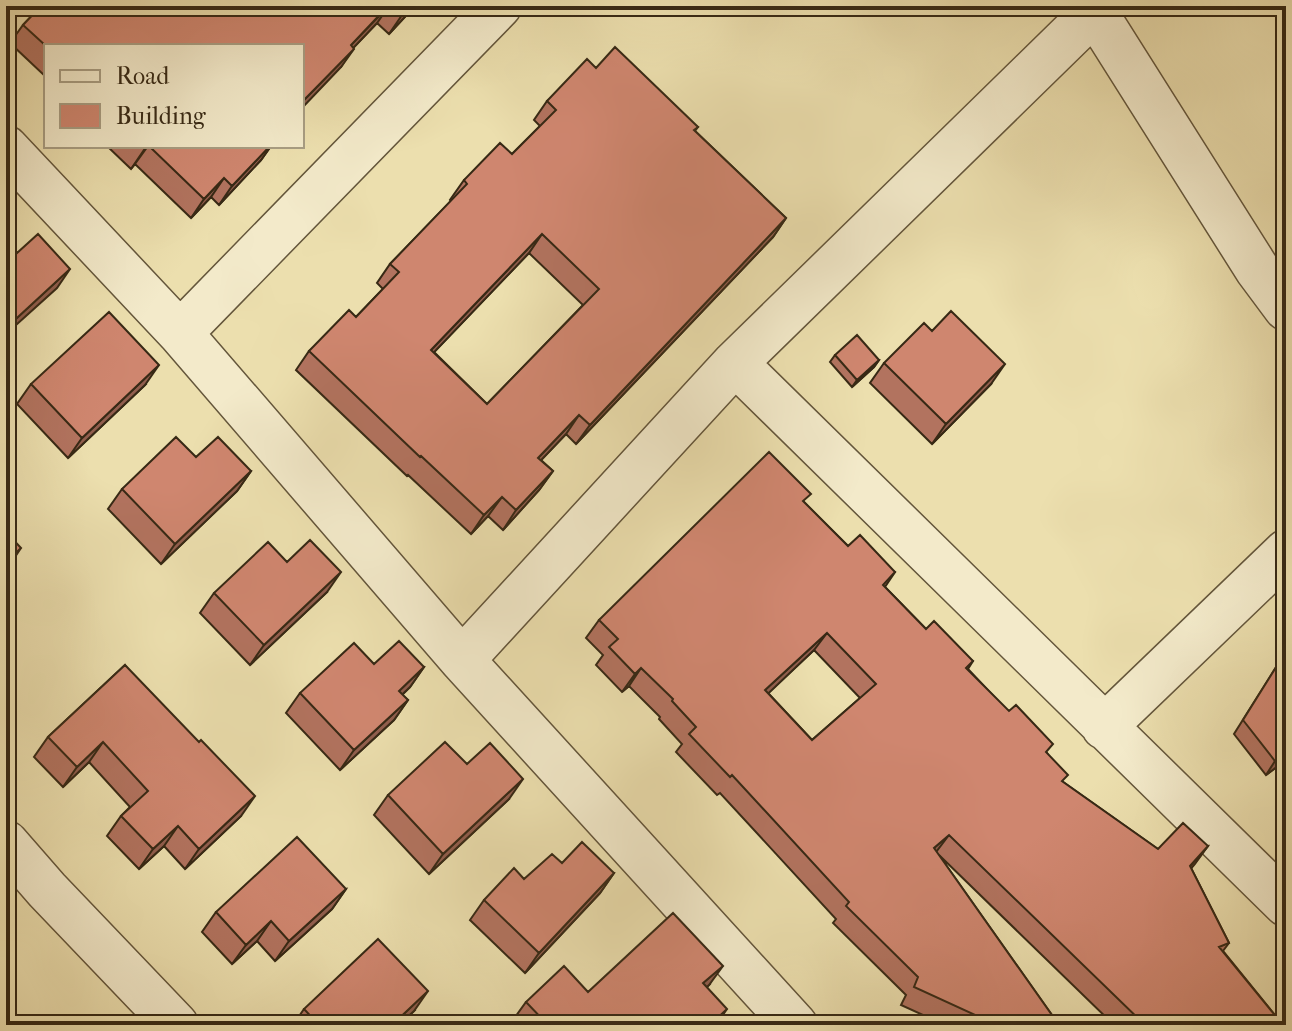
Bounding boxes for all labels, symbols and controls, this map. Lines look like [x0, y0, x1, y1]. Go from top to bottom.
legend [44, 44, 304, 148]
text: Road [116, 62, 170, 90]
text: Building [116, 102, 207, 130]

